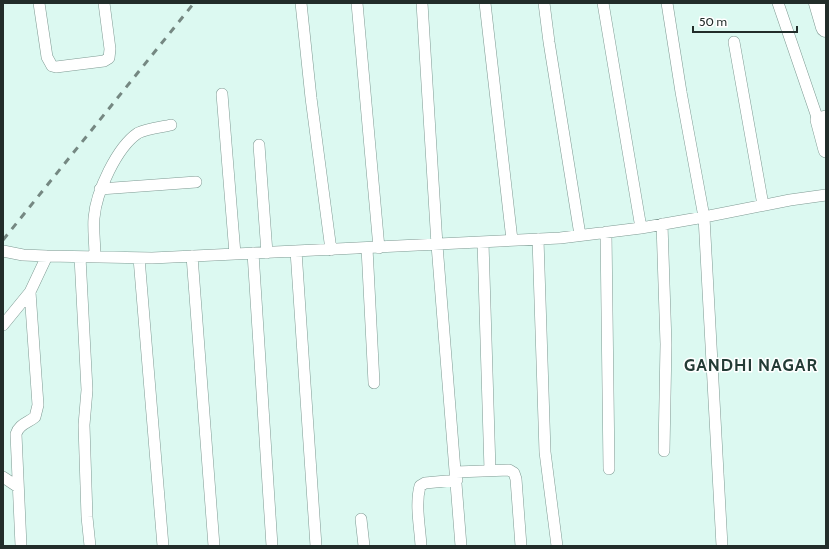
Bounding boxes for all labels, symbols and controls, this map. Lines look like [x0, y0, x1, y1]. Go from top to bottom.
scale bar [693, 8, 797, 34]
text: 50 m [699, 14, 727, 29]
district label: GANDHI NAGAR [684, 355, 818, 375]

